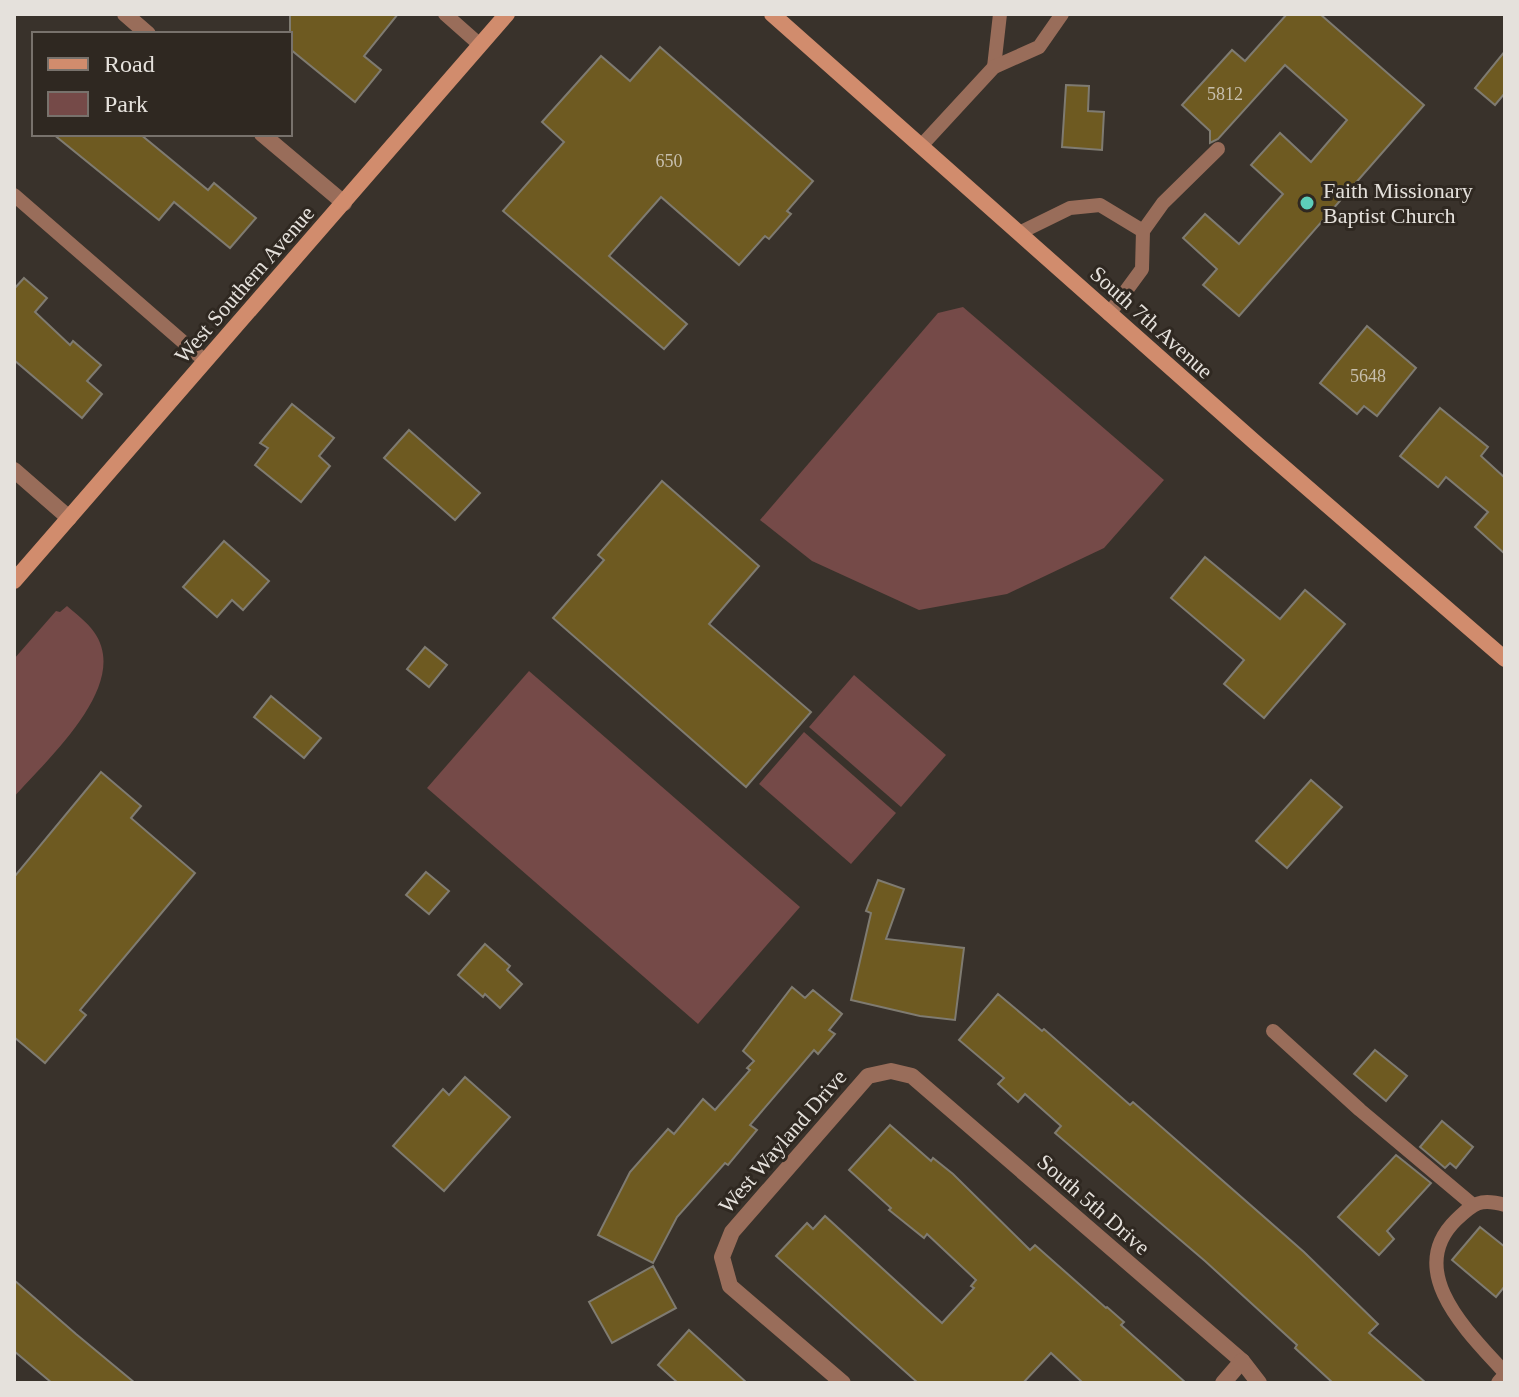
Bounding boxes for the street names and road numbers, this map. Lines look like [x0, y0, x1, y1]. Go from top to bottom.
street label: West Southern Avenue [170, 201, 319, 368]
street label: South 7th Avenue [1085, 261, 1218, 384]
street label: West Wayland Drive [713, 1065, 851, 1218]
street label: South 5th Drive [1032, 1149, 1155, 1260]

